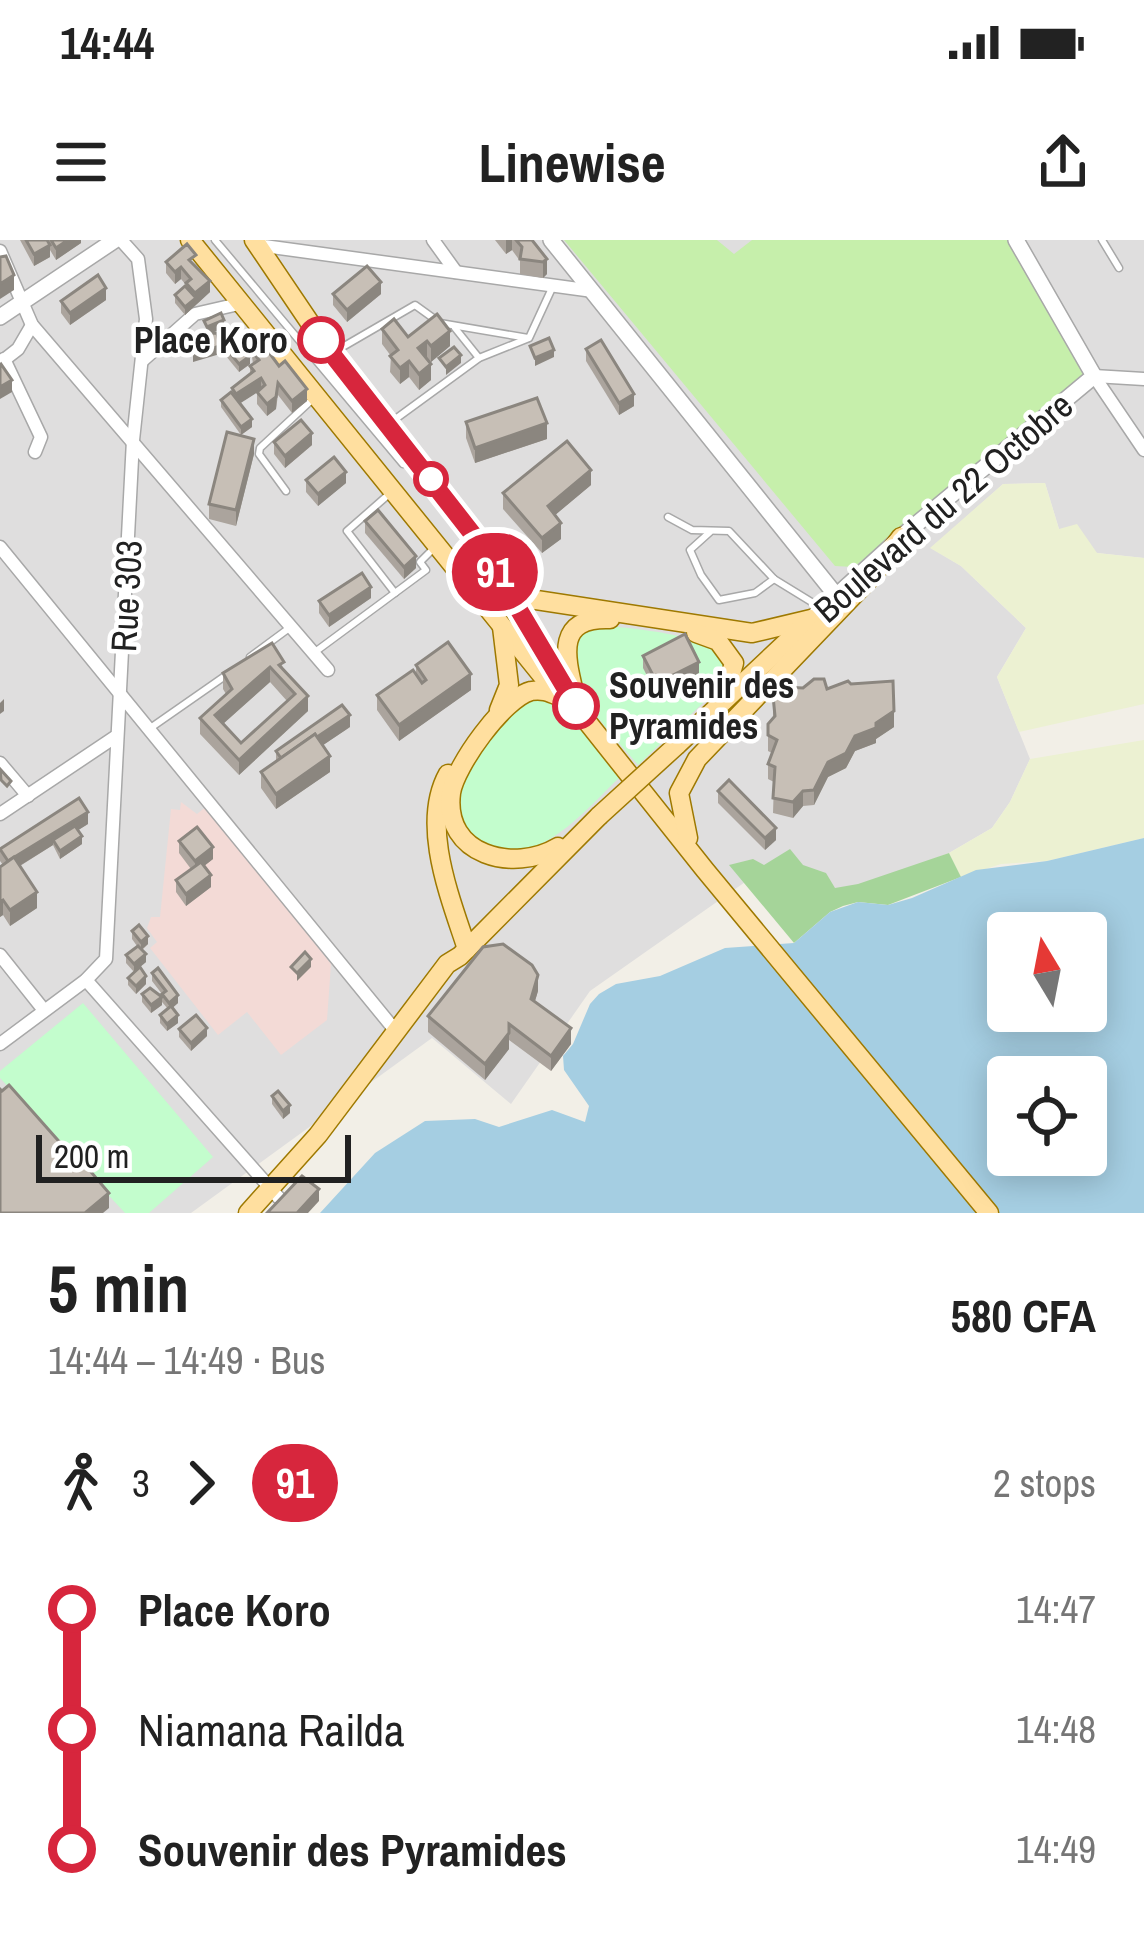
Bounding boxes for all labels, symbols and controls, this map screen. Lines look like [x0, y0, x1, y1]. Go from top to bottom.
text: 14:44 [60, 12, 154, 73]
text: Linewise [478, 126, 666, 199]
icon: menu [48, 129, 114, 195]
icon: share [1030, 129, 1096, 195]
place label: Place Koro [134, 316, 288, 364]
marker: Place Koro [299, 318, 343, 362]
street label: Boulevard du 22 Octobre [803, 381, 1083, 633]
unlabelled marker [415, 463, 447, 495]
line badge: 91 [441, 533, 549, 611]
street label: Rue 303 [99, 539, 153, 653]
text: 91 [476, 544, 514, 600]
place label: Souvenir des Pyramides [609, 661, 794, 750]
marker: Souvenir des Pyramides [554, 684, 598, 728]
north arrow [987, 912, 1107, 1032]
map controls [987, 912, 1107, 1176]
button: locate [987, 1056, 1107, 1176]
scale bar [36, 1129, 351, 1182]
text: 200 m [54, 1134, 129, 1178]
text: 5 min [48, 1244, 189, 1333]
text: 580 CFA [950, 1285, 1096, 1346]
text: 14:44 – 14:49 · Bus [48, 1334, 325, 1386]
icon: walk [48, 1450, 114, 1516]
icon: forward [168, 1450, 234, 1516]
text: 91 [276, 1455, 314, 1511]
text: 3 [132, 1457, 150, 1509]
text: 2 stops [993, 1457, 1096, 1509]
text: Place Koro [138, 1579, 331, 1640]
text: 14:47 [1016, 1583, 1096, 1635]
text: Niamana Railda [138, 1699, 405, 1760]
text: 14:48 [1016, 1703, 1096, 1755]
text: Souvenir des Pyramides [138, 1819, 567, 1880]
text: 14:49 [1016, 1823, 1096, 1875]

